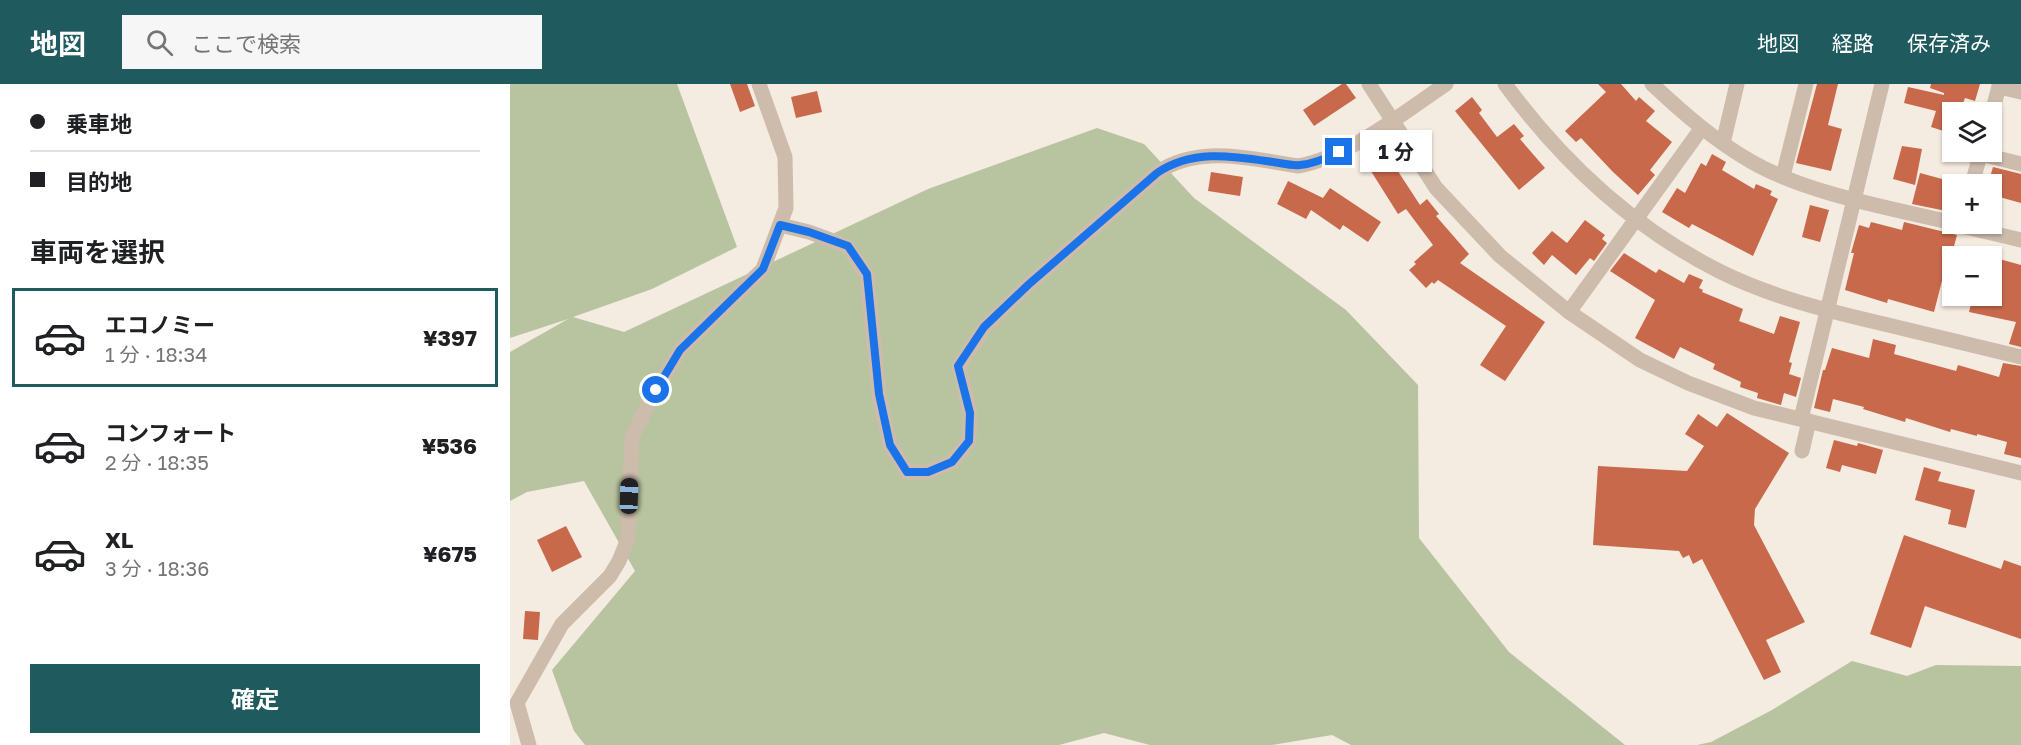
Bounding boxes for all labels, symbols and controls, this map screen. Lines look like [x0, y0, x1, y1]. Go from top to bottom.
search box [122, 15, 542, 69]
icon: search [143, 26, 176, 59]
text: 地図 [30, 27, 86, 60]
text: ここで検索 [191, 30, 301, 57]
text: 地図 [1757, 30, 1799, 56]
text: 経路 [1832, 30, 1874, 56]
text: 保存済み [1907, 30, 1991, 56]
map controls [1942, 102, 2002, 306]
button: layers [1942, 102, 2002, 162]
text: 乗車地 [66, 110, 132, 137]
callout: 1 分 [1360, 131, 1432, 173]
route end [1325, 138, 1352, 165]
text: 1 分 [1378, 139, 1414, 163]
text: 目的地 [66, 168, 132, 195]
button: + [1942, 174, 2002, 234]
text: 車両を選択 [30, 236, 165, 268]
button: − [1942, 246, 2002, 306]
icon: car [33, 311, 87, 365]
text: エコノミー [105, 311, 215, 338]
text: ¥397 [423, 324, 477, 351]
text: 1 分 · 18:34 [105, 342, 208, 366]
route start [642, 376, 669, 403]
icon: car [33, 419, 87, 473]
text: コンフォート [105, 419, 236, 446]
text: ¥536 [422, 432, 477, 459]
text: 2 分 · 18:35 [105, 450, 209, 474]
car [619, 478, 639, 514]
text: XL [105, 526, 133, 553]
icon: car [33, 527, 87, 581]
text: ¥675 [423, 540, 477, 567]
text: 3 分 · 18:36 [105, 556, 209, 580]
button: 確定 [30, 664, 480, 733]

